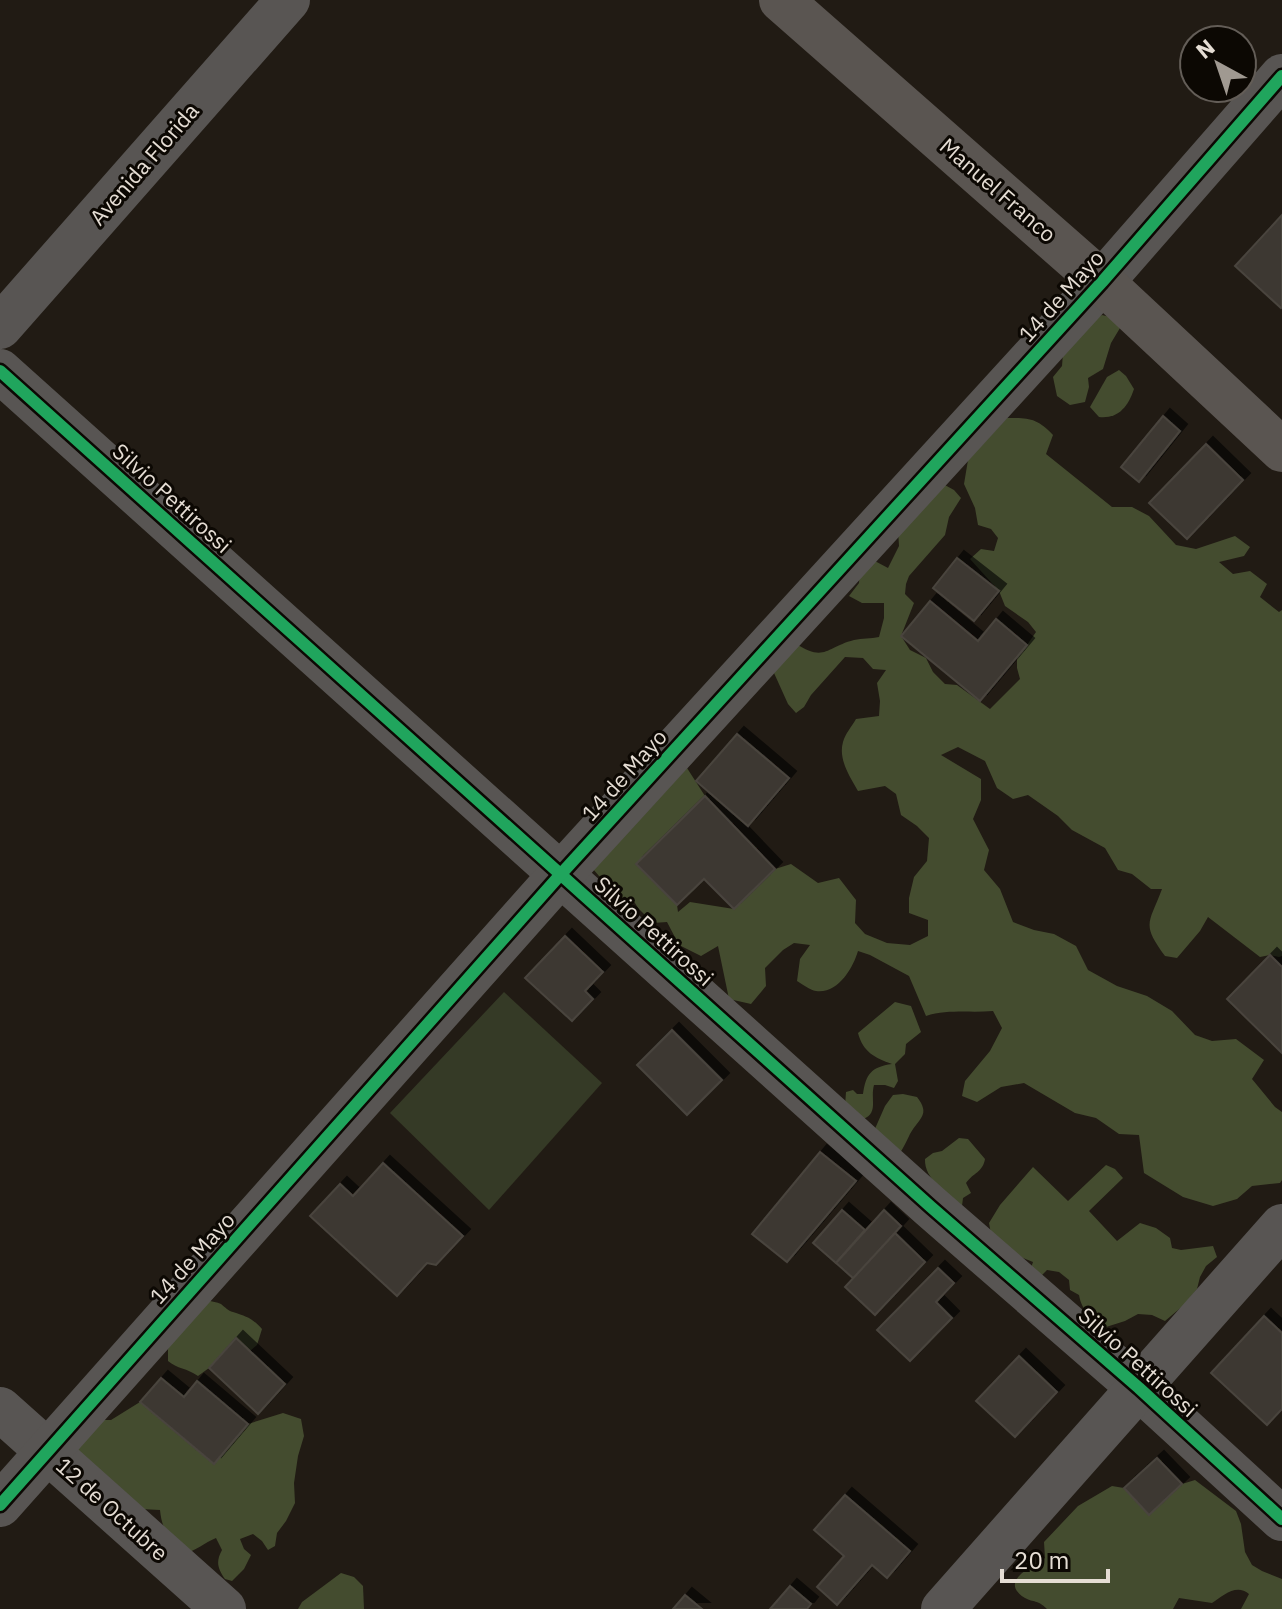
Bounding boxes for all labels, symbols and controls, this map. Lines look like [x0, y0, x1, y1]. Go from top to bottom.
north arrow [1178, 24, 1258, 104]
text: N [1189, 32, 1220, 65]
street label: Avenida Florida [83, 96, 205, 231]
street label: Manuel Franco [934, 131, 1063, 248]
street label: 14 de Mayo [1012, 243, 1110, 348]
street label: Silvio Pettirossi [107, 436, 238, 559]
street label: 14 de Mayo [575, 722, 673, 827]
street label: Silvio Pettirossi [589, 869, 720, 992]
street label: 14 de Mayo [143, 1205, 241, 1310]
street label: Silvio Pettirossi [1073, 1300, 1204, 1423]
street label: 12 de Octubre [50, 1451, 175, 1567]
scale bar [1002, 1533, 1108, 1583]
text: 20 m [1014, 1544, 1069, 1576]

